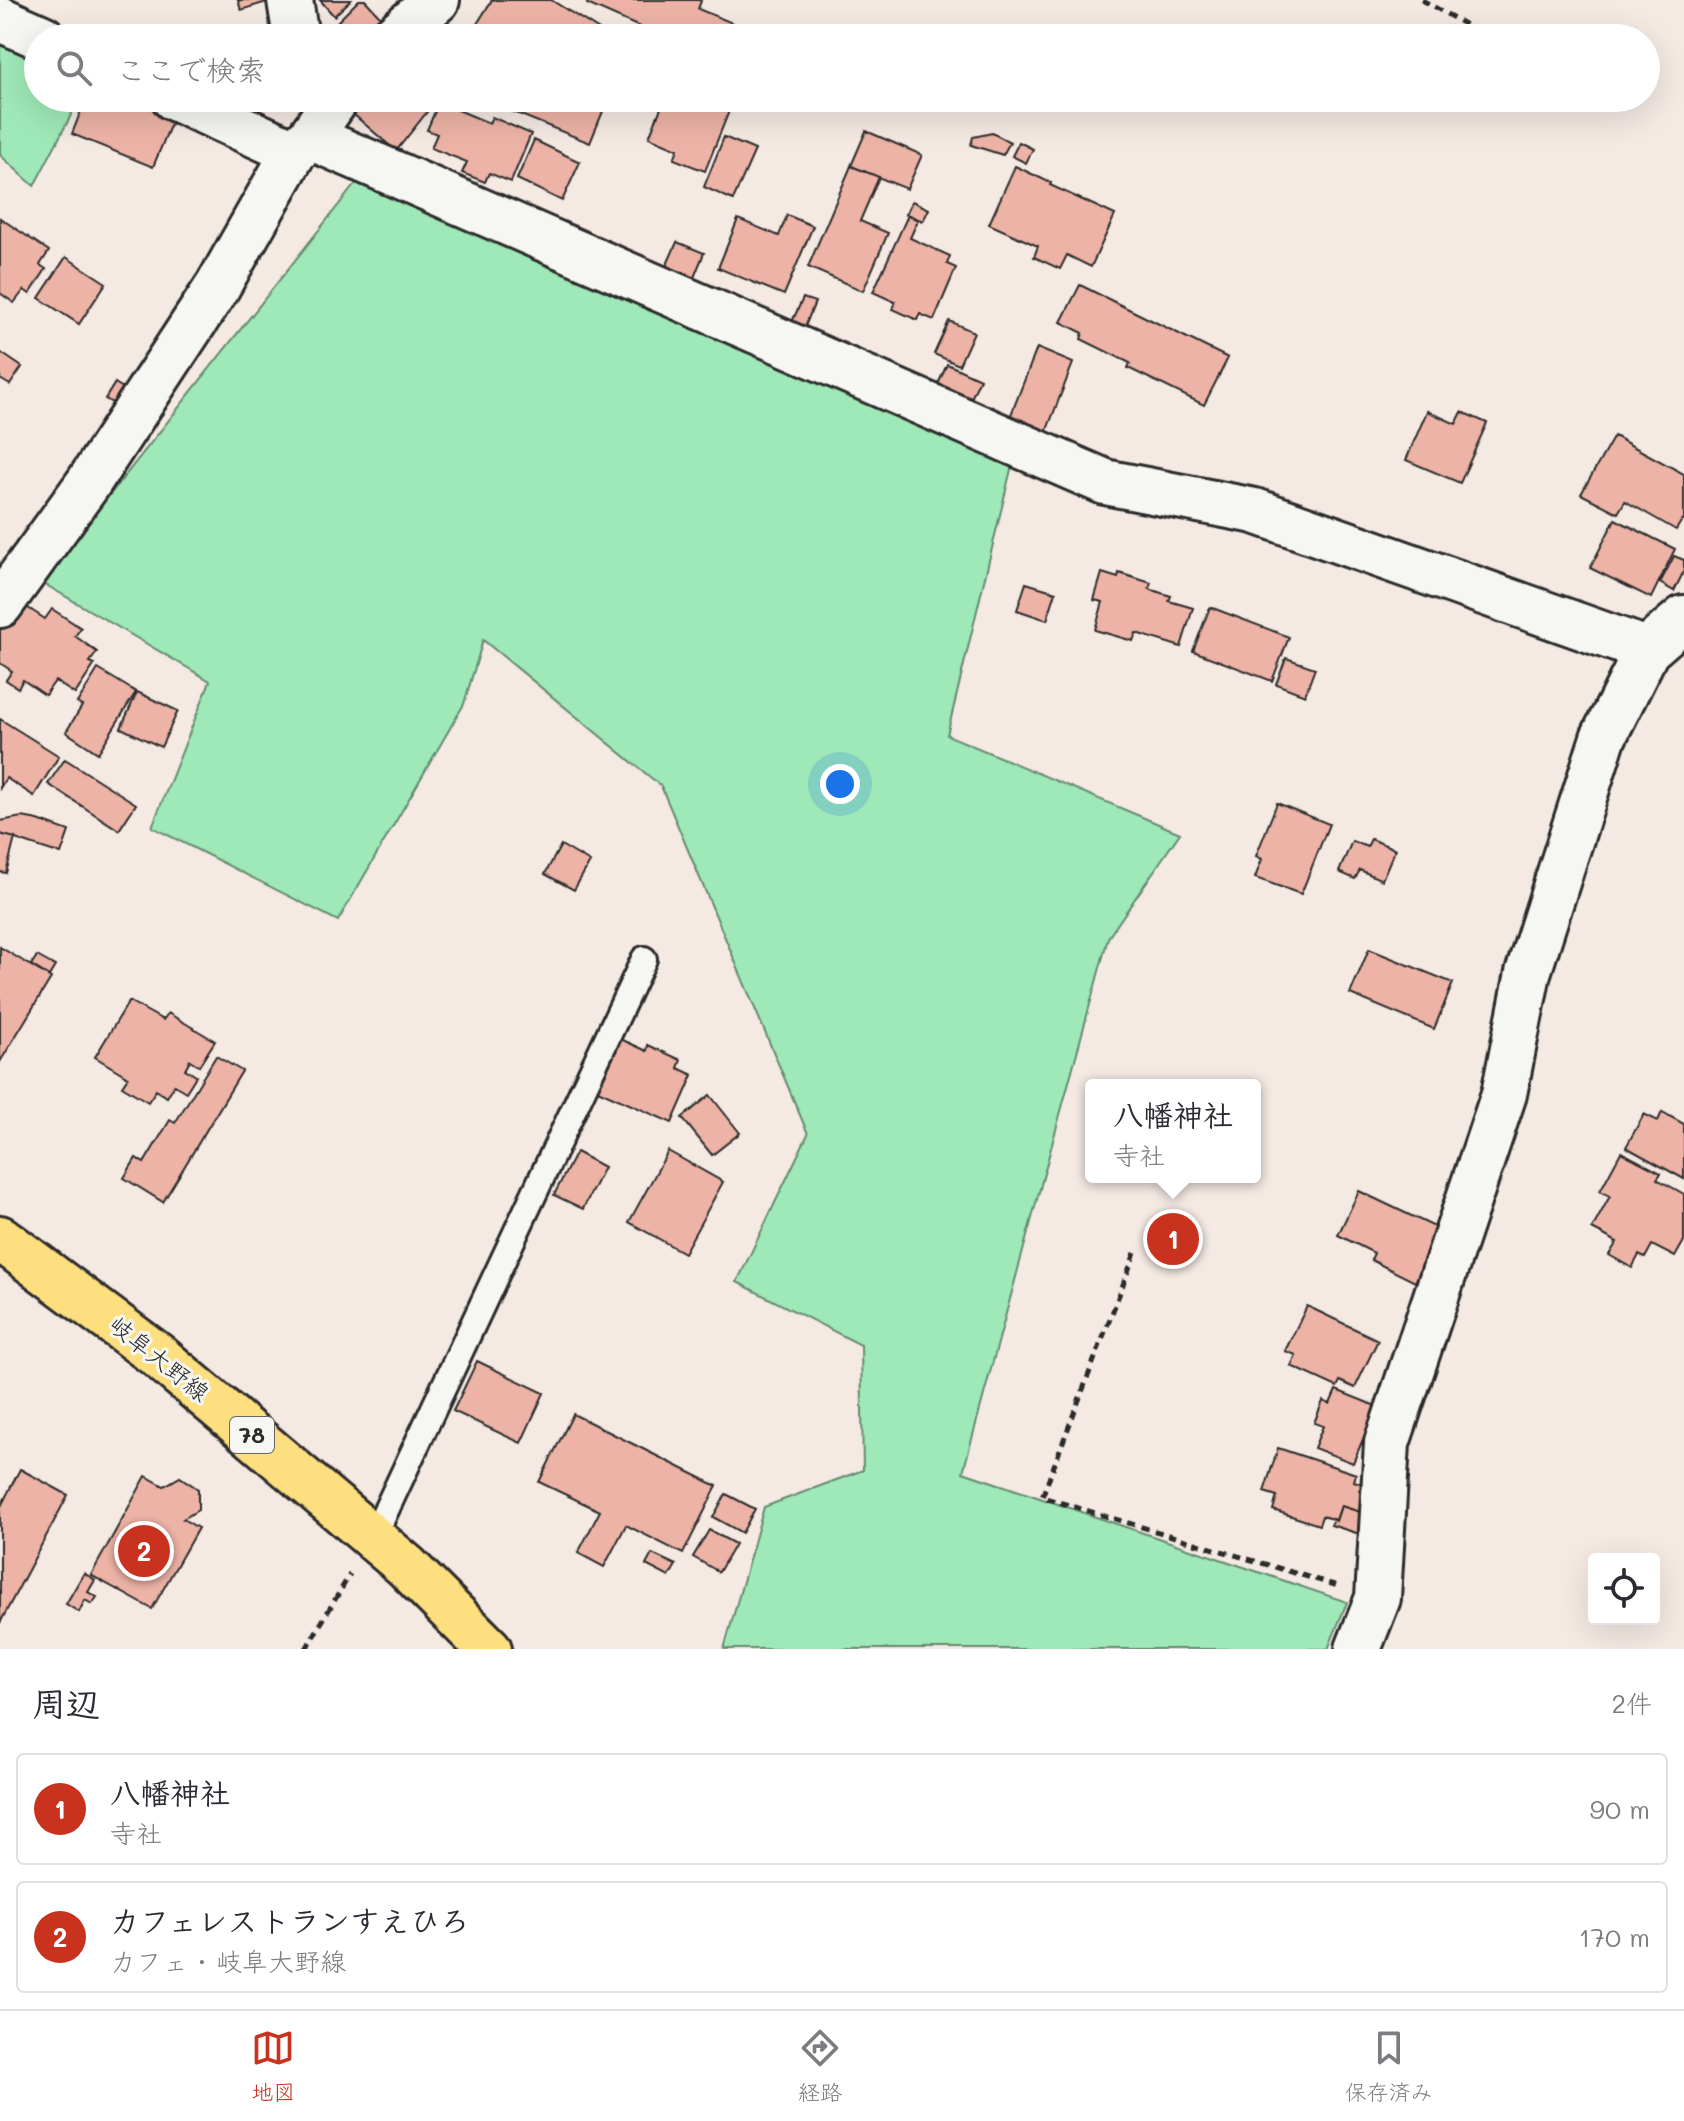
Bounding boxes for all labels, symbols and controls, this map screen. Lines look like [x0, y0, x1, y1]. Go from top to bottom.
search box [24, 24, 1660, 112]
icon: search [52, 46, 96, 90]
text: ここで検索 [116, 49, 266, 89]
your location [820, 764, 860, 804]
popup [1085, 1079, 1261, 1183]
text: 八幡神社 [1113, 1094, 1233, 1134]
text: 寺社 [1113, 1138, 1165, 1172]
pin: 1 [1147, 1209, 1199, 1269]
street label: 岐阜大野線 [104, 1308, 216, 1408]
road number: 78 [230, 1417, 274, 1453]
pin: 2 [118, 1521, 170, 1581]
map controls [1588, 1553, 1660, 1625]
button: locate [1588, 1553, 1660, 1625]
text: 周辺 [32, 1680, 100, 1725]
text: 2件 [1612, 1686, 1652, 1720]
text: 八幡神社 [110, 1772, 230, 1812]
text: 1 [54, 1792, 66, 1826]
text: 90 m [1590, 1792, 1650, 1826]
text: 寺社 [110, 1816, 162, 1850]
text: カフェレストランすえひろ [110, 1900, 470, 1940]
text: 2 [53, 1920, 67, 1954]
text: 170 m [1579, 1920, 1650, 1954]
text: カフェ · 岐阜大野線 [110, 1944, 346, 1978]
tab: 地図 [251, 2026, 295, 2106]
tab: 経路 [798, 2026, 842, 2106]
tab: 保存済み [1345, 2026, 1433, 2106]

